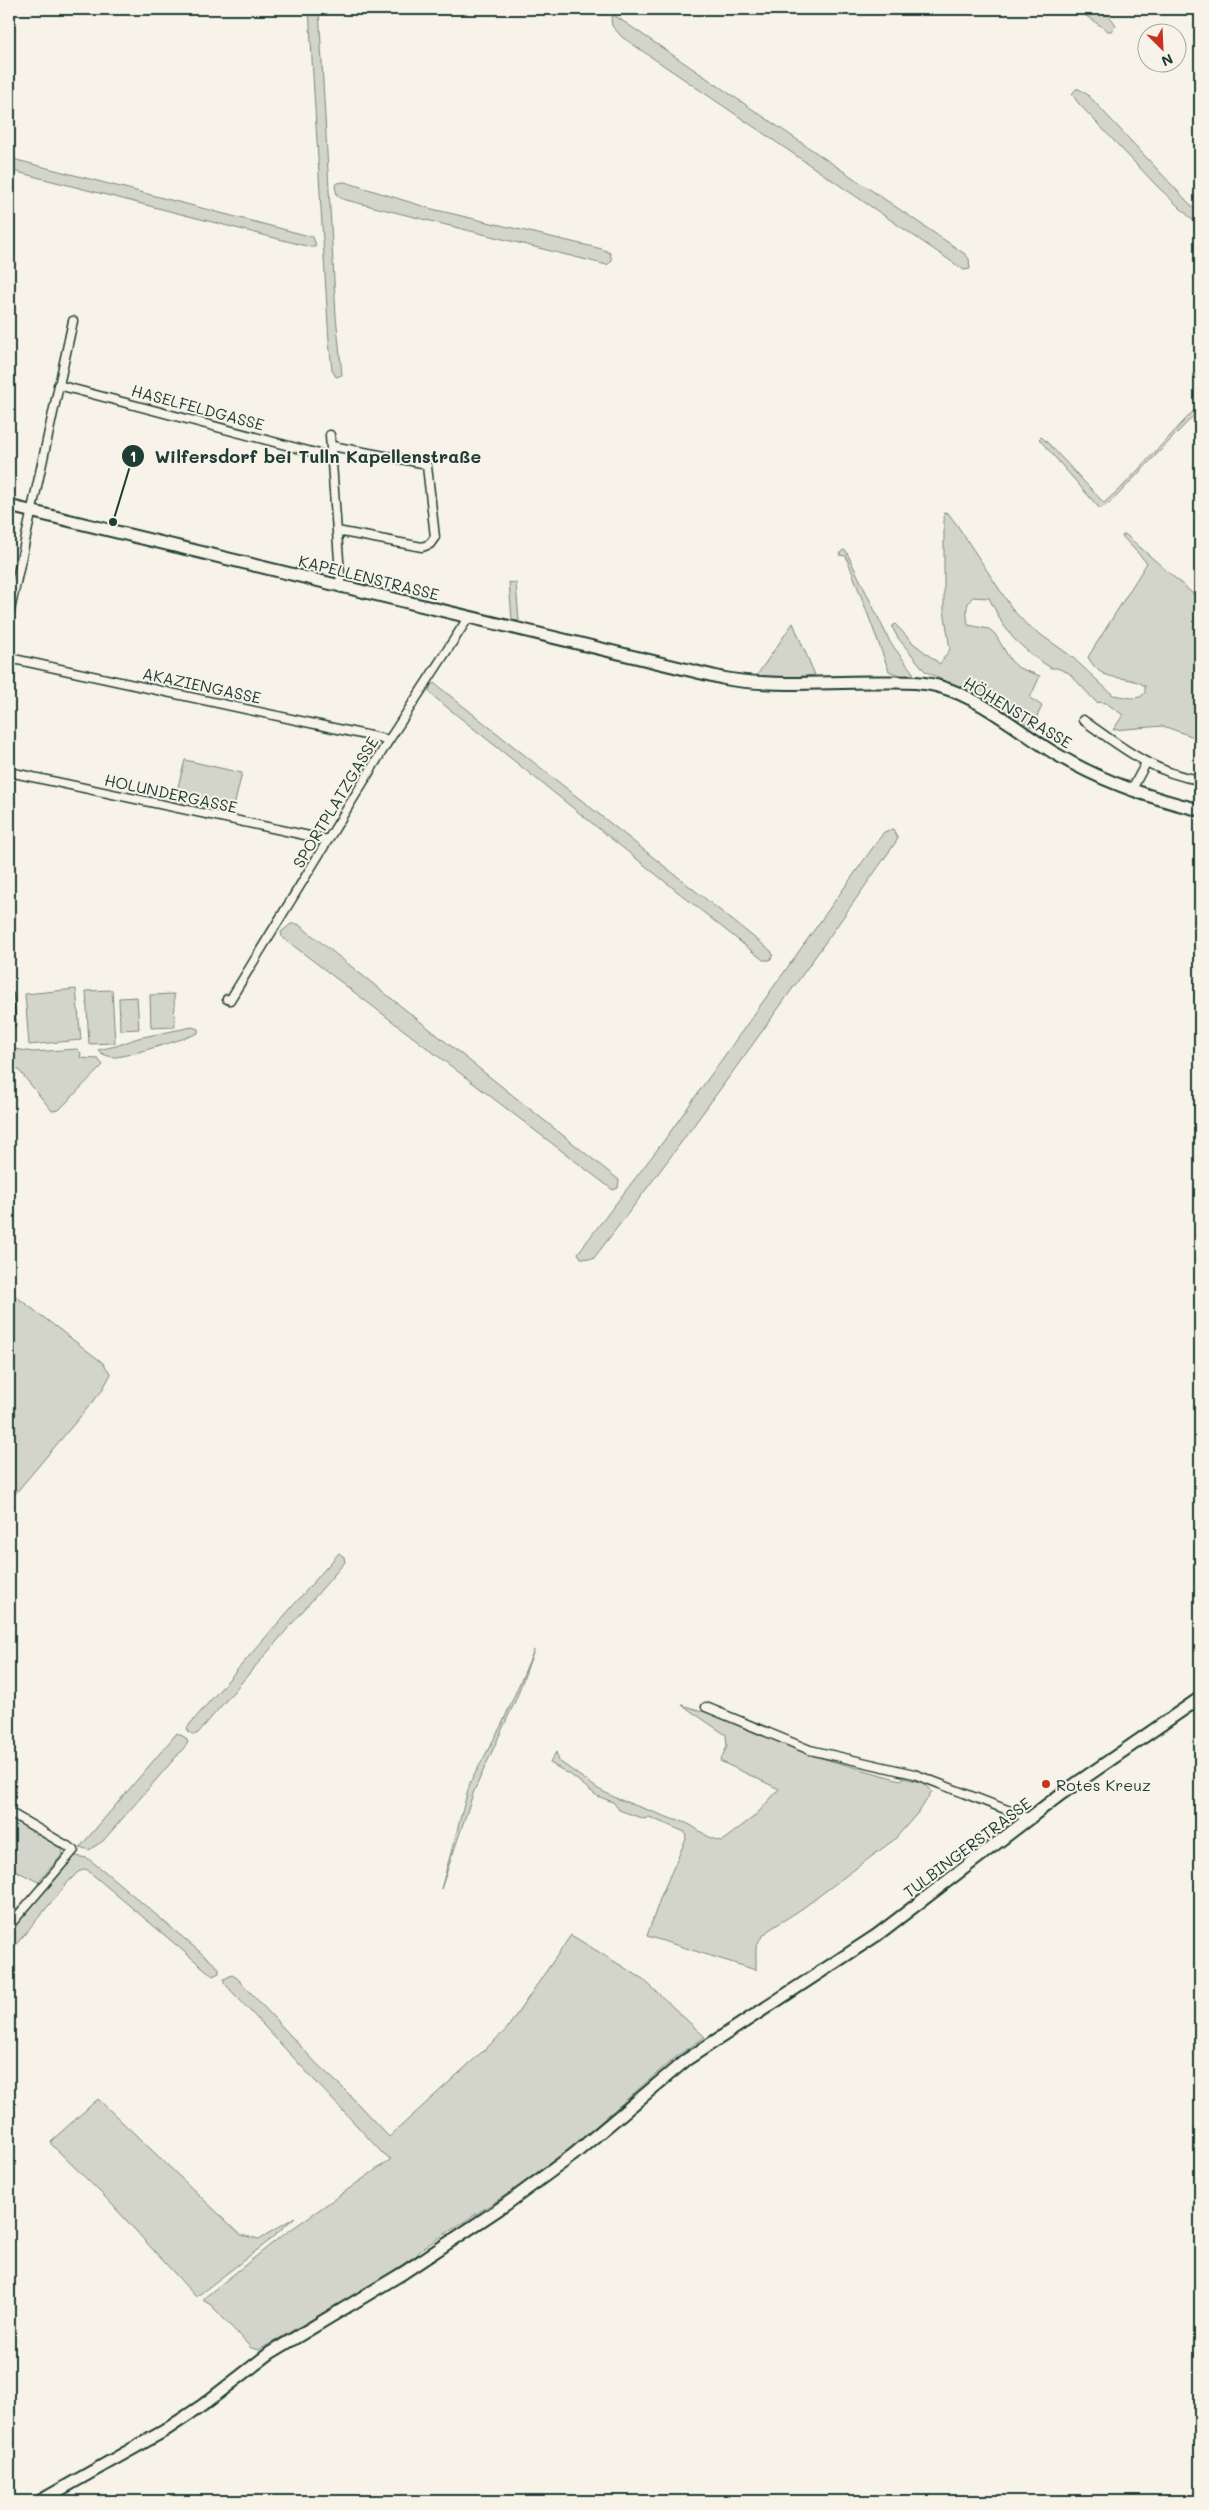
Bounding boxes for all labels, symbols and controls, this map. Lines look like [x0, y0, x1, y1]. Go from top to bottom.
north arrow [1136, 22, 1186, 72]
text: N [1159, 49, 1176, 71]
street label: HASELFELDGASSE [129, 379, 267, 435]
callout: Wilfersdorf bei Tulln Kapellenstraße [120, 440, 492, 473]
text: Wilfersdorf bei Tulln Kapellenstraße [155, 444, 482, 468]
text: 1 [130, 446, 136, 466]
street label: KAPELLENSTRASSE [297, 549, 441, 605]
street label: AKAZIENGASSE [141, 662, 263, 708]
street label: HÖHENSTRASSE [960, 671, 1076, 753]
street label: SPORTPLATZGASSE [287, 732, 383, 872]
street label: HOLUNDERGASSE [103, 769, 239, 817]
place label: Rotes Kreuz [1056, 1774, 1151, 1795]
marker: Rotes Kreuz [1040, 1778, 1052, 1790]
street label: TULBINGERSTRASSE [899, 1792, 1035, 1902]

